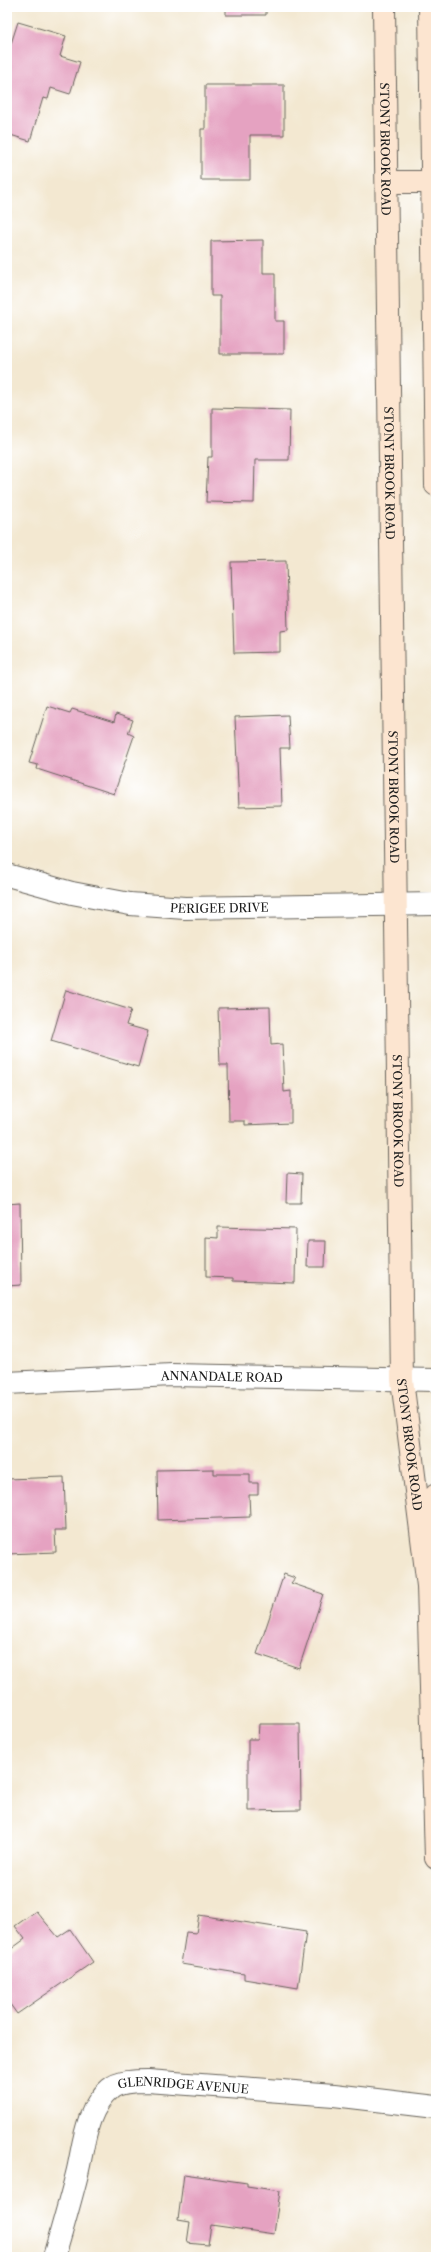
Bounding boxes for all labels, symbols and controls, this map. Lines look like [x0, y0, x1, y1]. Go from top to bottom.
street label: STONY BROOK ROAD [377, 82, 394, 216]
street label: STONY BROOK ROAD [382, 406, 398, 540]
street label: STONY BROOK ROAD [386, 730, 403, 864]
street label: PERIGEE DRIVE [170, 899, 269, 916]
street label: STONY BROOK ROAD [390, 1054, 407, 1188]
street label: ANNANDALE ROAD [159, 1367, 283, 1385]
street label: STONY BROOK ROAD [394, 1377, 426, 1512]
street label: GLENRIDGE AVENUE [116, 2073, 249, 2096]

